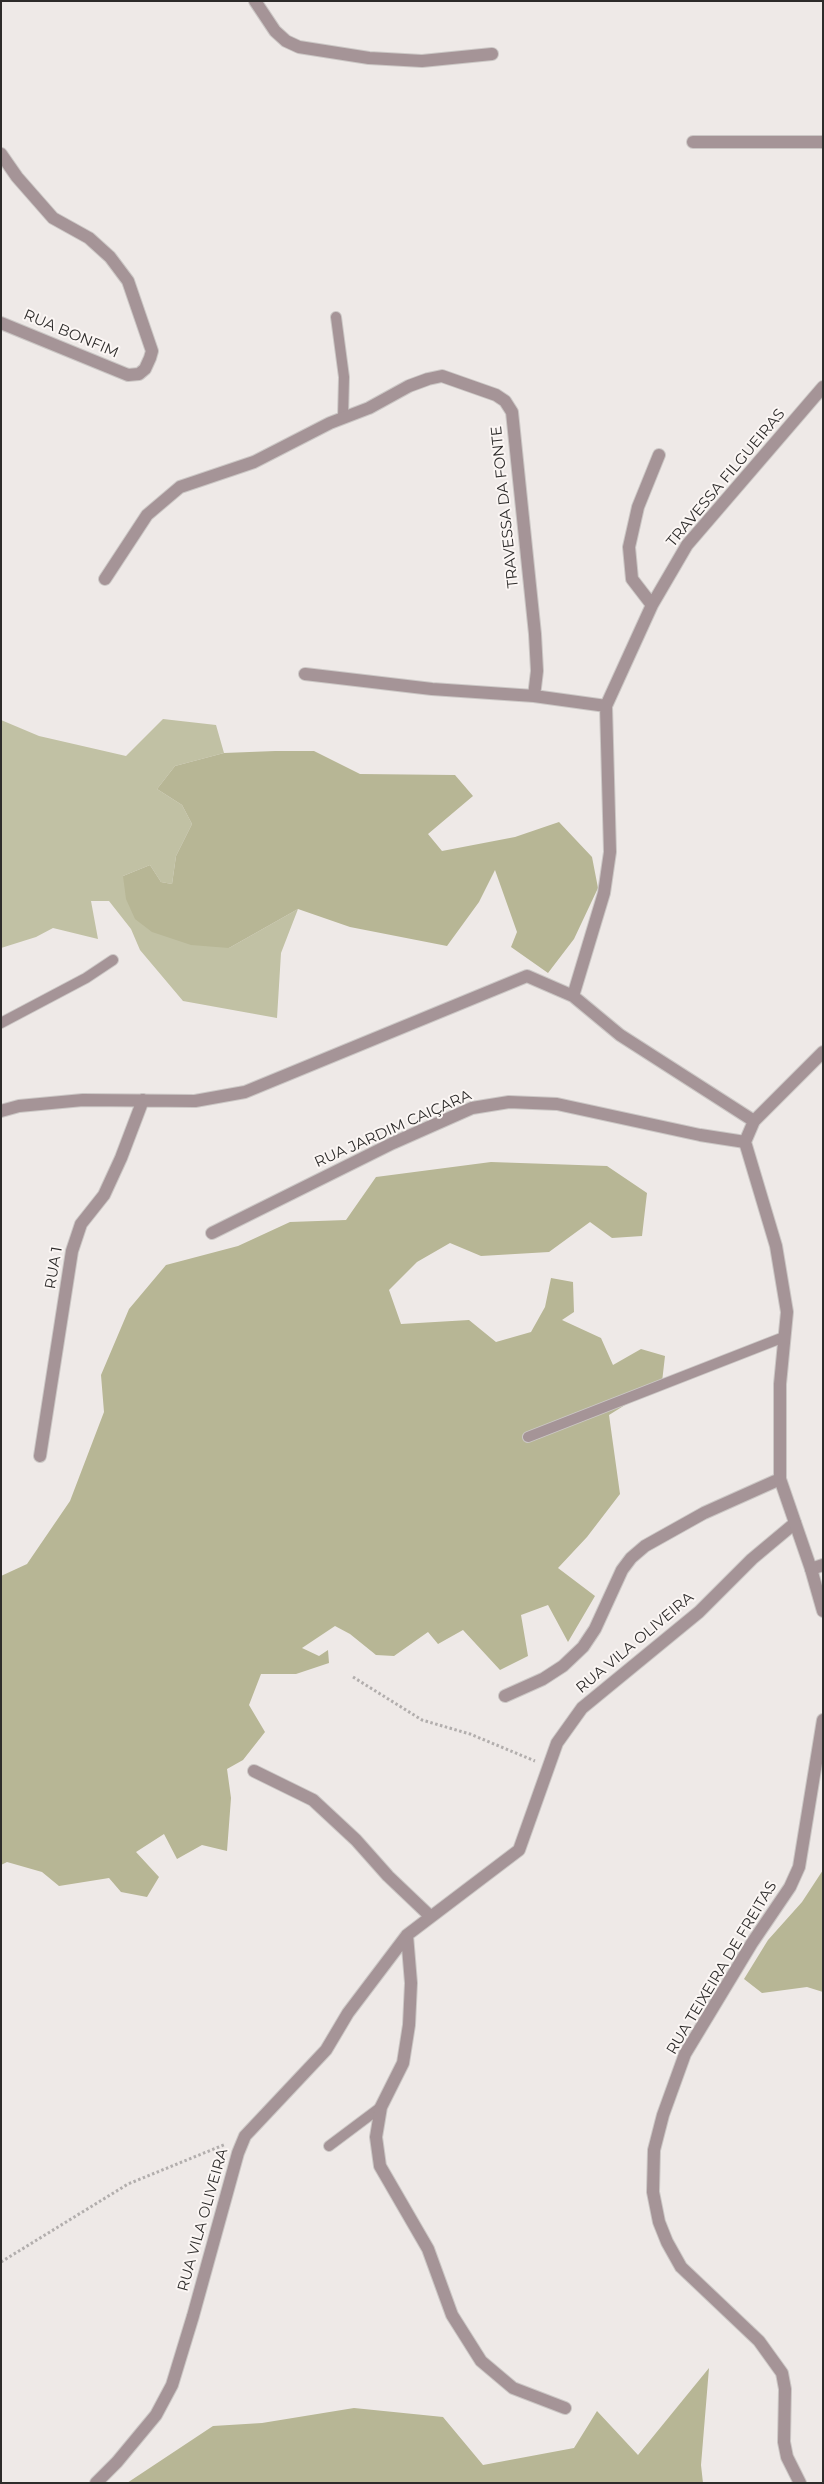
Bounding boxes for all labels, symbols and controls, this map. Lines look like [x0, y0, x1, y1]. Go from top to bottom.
street label: RUA BONFIM [21, 306, 121, 362]
street label: TRAVESSA FILGUEIRAS [663, 405, 789, 551]
street label: TRAVESSA DA FONTE [488, 425, 522, 589]
street label: RUA JARDIM CAIÇARA [312, 1086, 474, 1172]
street label: RUA 1 [41, 1245, 67, 1291]
street label: RUA VILA OLIVEIRA [573, 1589, 697, 1697]
street label: RUA TEIXEIRA DE FREITAS [663, 1878, 781, 2058]
street label: RUA VILA OLIVEIRA [174, 2147, 232, 2293]

